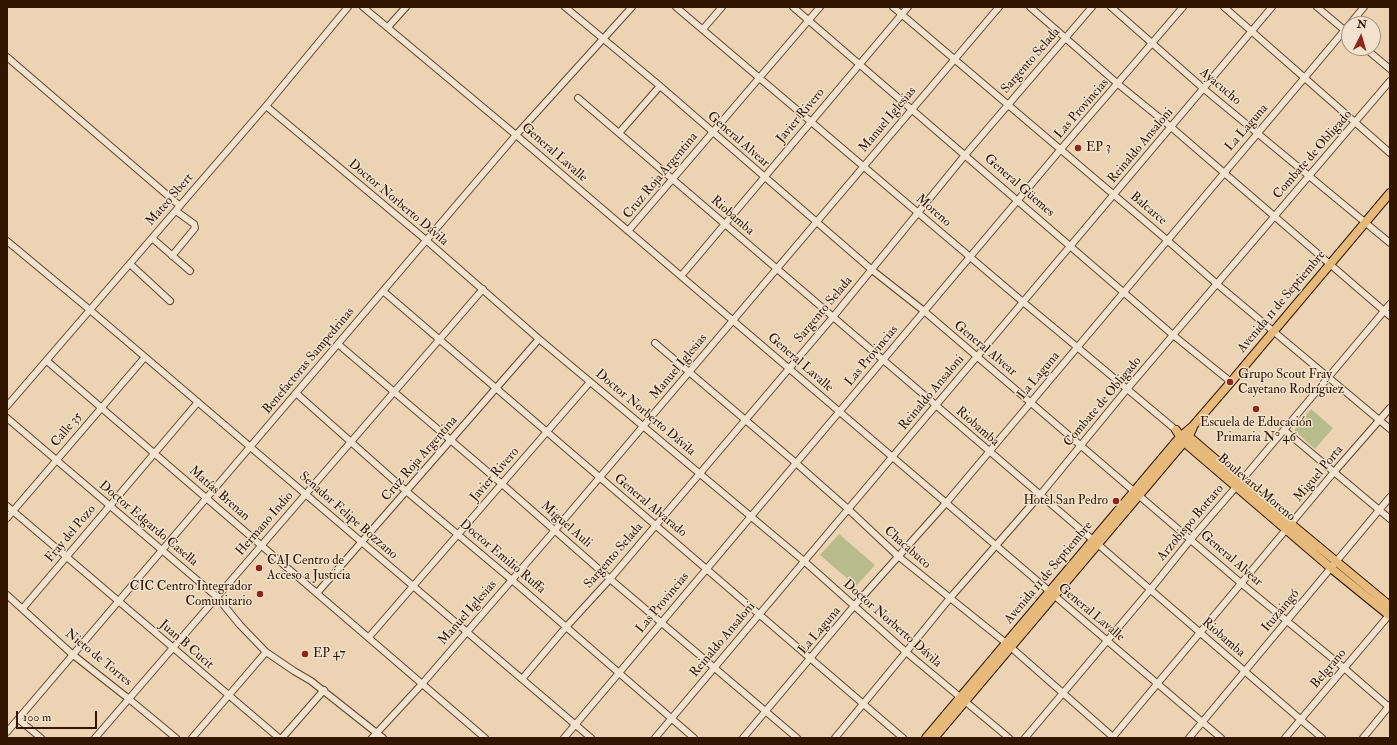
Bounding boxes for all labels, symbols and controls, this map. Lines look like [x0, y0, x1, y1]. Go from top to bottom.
north arrow [1341, 16, 1381, 56]
text: N [1357, 18, 1367, 31]
street label: Sargento Selada [998, 25, 1064, 97]
street label: Ayacucho [1196, 65, 1244, 109]
street label: Las Provincias [1052, 76, 1112, 142]
street label: Manuel Iglesias [856, 84, 920, 156]
street label: Javier Rivero [774, 85, 828, 147]
street label: La Laguna [1222, 101, 1272, 155]
street label: Reinaldo Ansaloni [1105, 105, 1177, 187]
street label: Combate de Obligado [1270, 107, 1356, 203]
street label: General Alvear [704, 109, 772, 171]
street label: General Lavalle [518, 120, 590, 186]
street label: Cruz Roja Argentina [620, 130, 702, 222]
place label: EP 3 [1086, 140, 1111, 156]
marker: EP 3 [1073, 143, 1083, 153]
street label: General Güemes [981, 151, 1057, 221]
street label: Doctor Norberto Dávila [345, 157, 451, 249]
street label: Mateo Sbert [143, 171, 197, 229]
street label: Balcarce [1126, 189, 1170, 229]
street label: Moreno [912, 191, 954, 231]
street label: Riobamba [707, 193, 757, 239]
street label: Avenida 11 de Septiembre [1235, 248, 1329, 356]
street label: Sargento Selada [792, 274, 856, 346]
street label: Benefactoras Sampedrinas [260, 304, 358, 418]
street label: General Alvear [950, 318, 1020, 380]
street label: Las Provincias [842, 322, 902, 390]
street label: General Lavalle [764, 330, 836, 396]
street label: Manuel Iglesias [647, 331, 711, 403]
street label: La Laguna [1015, 349, 1063, 403]
street label: Reinaldo Ansaloni [896, 352, 968, 434]
street label: Combate de Obligado [1061, 354, 1145, 450]
street label: Doctor Norberto Dávila [592, 367, 698, 459]
place label: Grupo Scout Fray Cayetano Rodríguez [1238, 367, 1344, 398]
marker: Grupo Scout Fray Cayetano Rodríguez [1225, 377, 1235, 387]
street label: Riobamba [952, 404, 1002, 450]
marker: Escuela de Educación Primaria N° 46 [1251, 404, 1261, 414]
street label: Calle 35 [48, 410, 86, 450]
street label: Cruz Roja Argentina [379, 413, 461, 505]
place label: Escuela de Educación Primaria N° 46 [1200, 415, 1312, 446]
street label: Miguel Porta [1291, 443, 1347, 505]
street label: Javier Rivero [467, 445, 523, 505]
street label: Boulevard Moreno [1214, 451, 1298, 525]
street label: Matías Brenan [185, 463, 253, 525]
street label: Senador Felipe Bozzano [296, 469, 400, 563]
street label: General Alvarado [611, 471, 689, 541]
street label: Doctor Edgardo Casella [95, 478, 201, 570]
street label: Arzobispo Bottaro [1154, 482, 1228, 564]
street label: Hermano Indio [233, 489, 297, 559]
place label: Hotel San Pedro [1023, 493, 1108, 509]
marker: Hotel San Pedro [1111, 496, 1121, 506]
street label: Miguel Auli [537, 499, 595, 551]
street label: Fray del Pozo [42, 502, 100, 566]
street label: Doctor Emilio Ruffa [456, 517, 548, 597]
street label: Avenida 11 de Septiembre [1002, 519, 1096, 627]
street label: Sargento Selada [581, 520, 647, 592]
street label: Chacabuco [880, 523, 934, 573]
street label: General Alvear [1197, 528, 1265, 590]
place label: CAJ Centro de Acceso a Justicia [267, 553, 351, 584]
marker: CAJ Centro de Acceso a Justicia [254, 563, 264, 573]
street label: Las Provincias [633, 569, 693, 637]
street label: Manuel Iglesias [436, 577, 500, 649]
street label: Doctor Norberto Dávila [839, 577, 945, 671]
place label: CIC Centro Integrador Comunitario [130, 579, 252, 610]
street label: General Lavalle [1054, 581, 1128, 645]
street label: Ituzaingó [1259, 587, 1303, 635]
marker: CIC Centro Integrador Comunitario [255, 589, 265, 599]
street label: Reinaldo Ansaloni [687, 599, 759, 681]
street label: La Laguna [796, 604, 844, 658]
street label: Riobamba [1198, 615, 1248, 661]
street label: Juan B Cucit [156, 617, 216, 673]
street label: Nieto de Torres [61, 626, 135, 690]
place label: EP 47 [313, 646, 345, 662]
street label: Belgrano [1308, 646, 1350, 692]
marker: EP 47 [300, 649, 310, 659]
scale bar [18, 703, 99, 729]
text: 100 m [23, 710, 51, 725]

